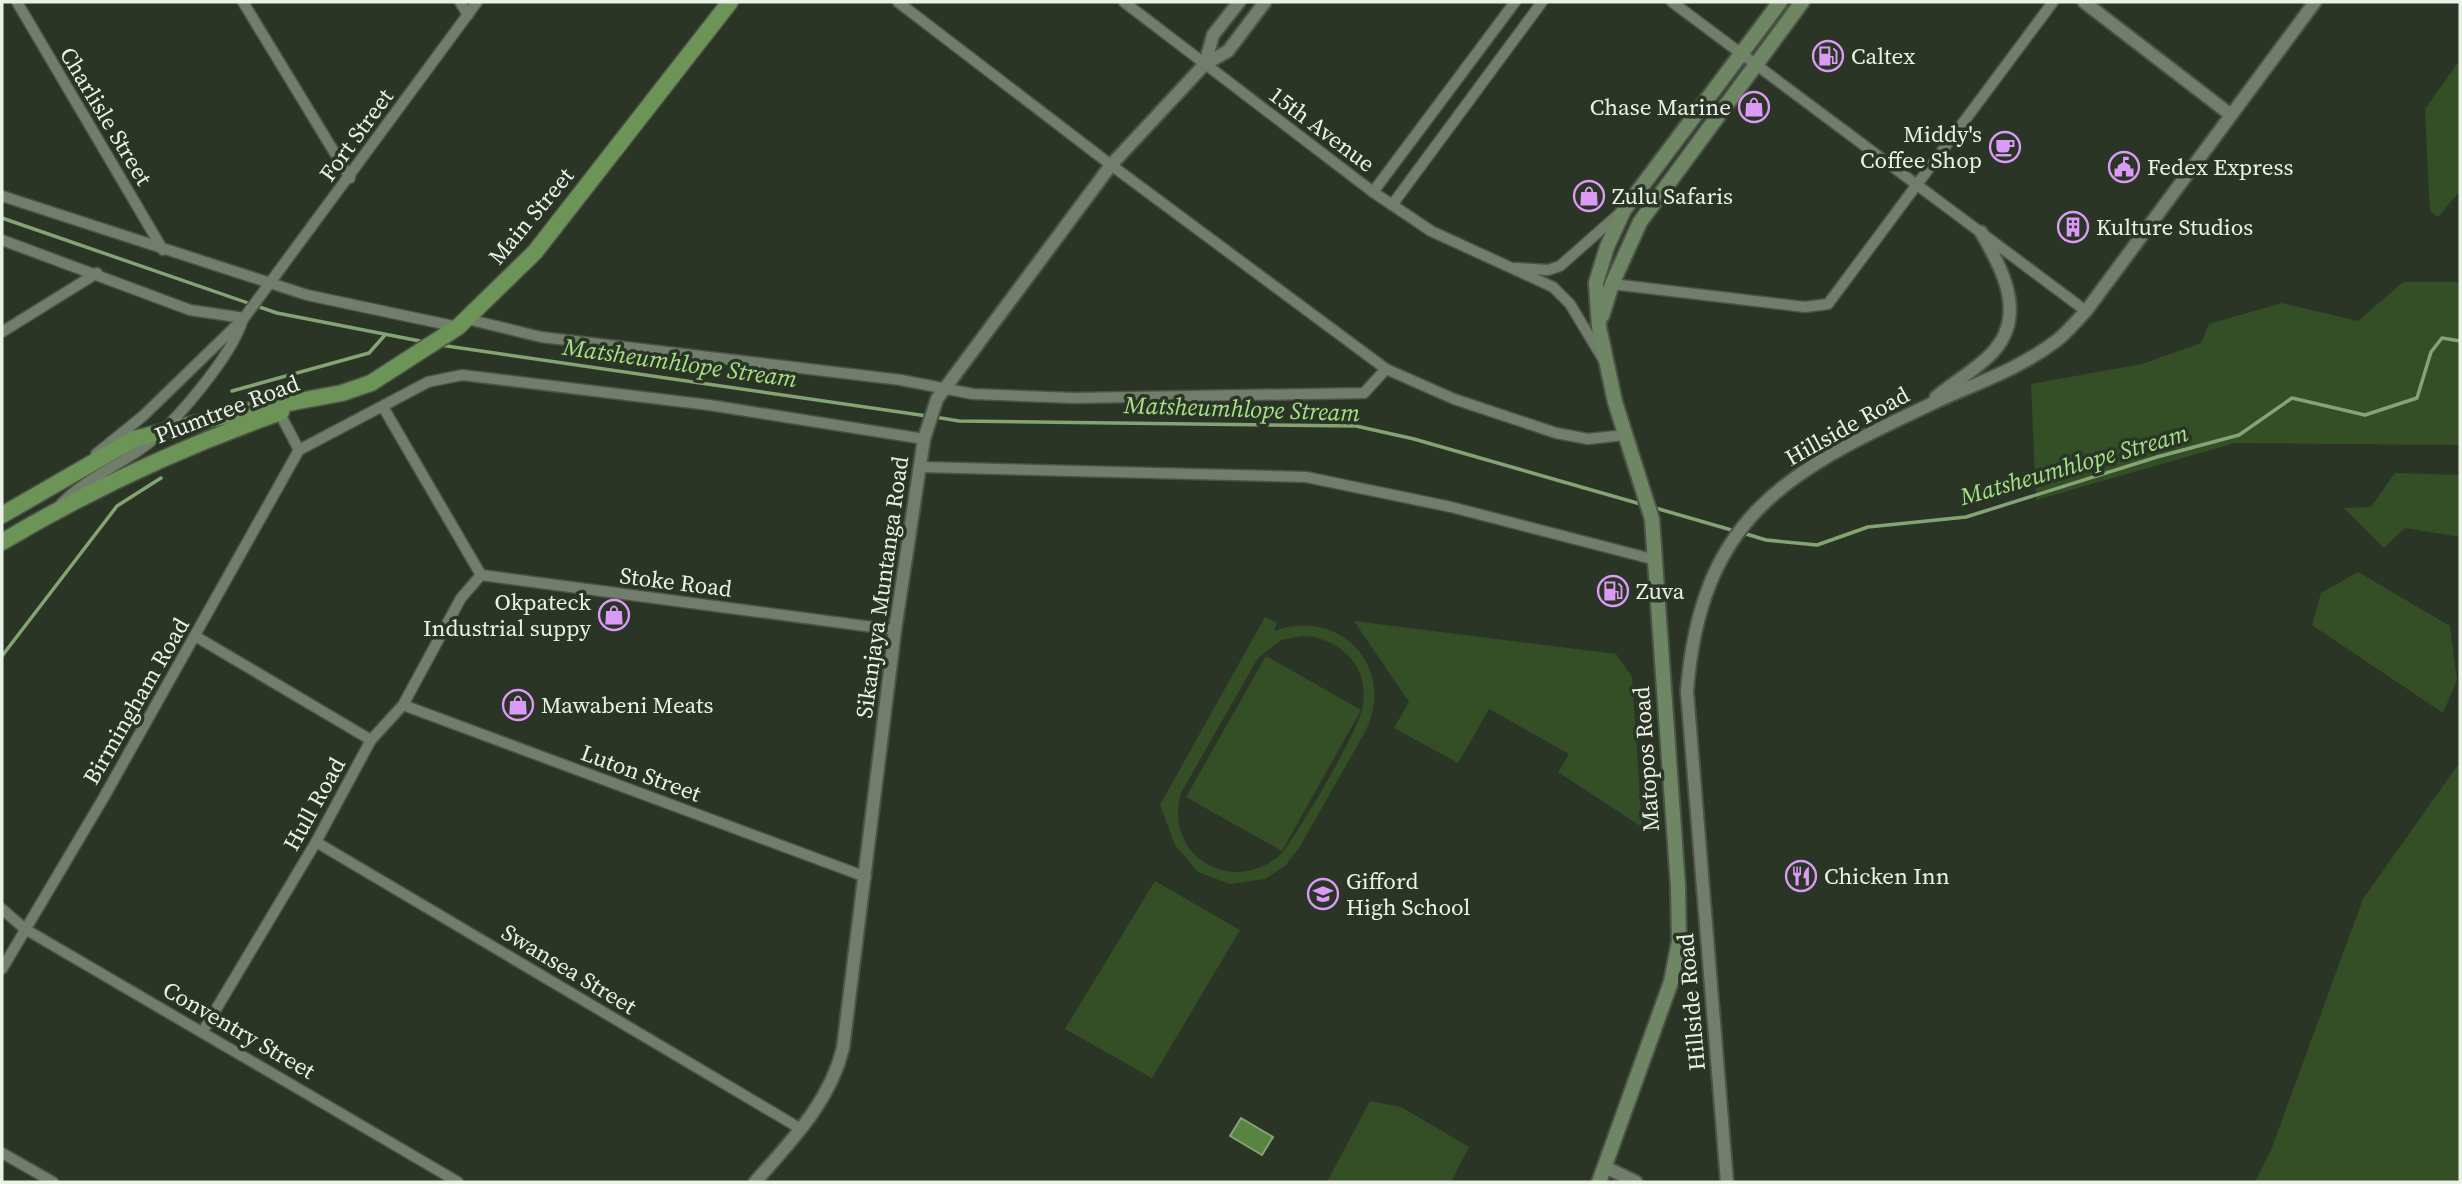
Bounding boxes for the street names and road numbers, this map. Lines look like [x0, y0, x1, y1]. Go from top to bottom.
street label: Charlisle Street [52, 41, 160, 192]
street label: 15th Avenue [1262, 79, 1382, 179]
street label: Fort Street [311, 82, 401, 188]
street label: Main Street [481, 160, 581, 271]
street label: Plumtree Road [150, 367, 304, 451]
street label: Hillside Road [1779, 379, 1915, 473]
street label: Sikanjaya Muntanga Road [848, 454, 916, 720]
street label: Stoke Road [618, 559, 734, 605]
street label: Birmingham Road [75, 612, 197, 790]
street label: Matopos Road [1625, 685, 1667, 833]
street label: Luton Street [577, 737, 706, 810]
street label: Hull Road [275, 752, 353, 856]
street label: Swansea Street [496, 916, 643, 1022]
street label: Hillside Road [1669, 932, 1713, 1072]
street label: Conventry Street [157, 973, 322, 1087]

